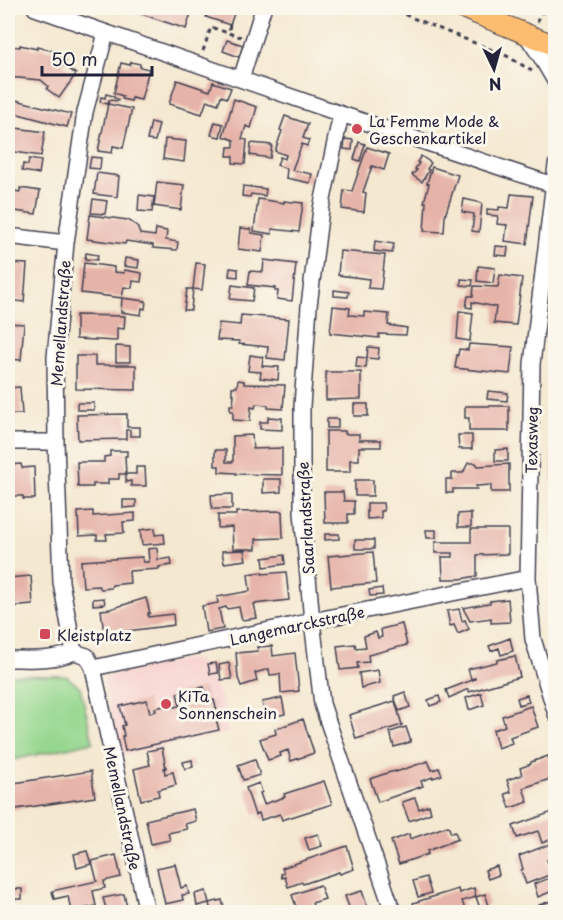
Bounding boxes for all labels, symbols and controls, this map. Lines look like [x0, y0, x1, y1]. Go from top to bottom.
scale bar [42, 39, 152, 77]
north arrow [464, 39, 524, 99]
text: 50 m [51, 45, 98, 72]
text: N [488, 72, 503, 97]
place label: La Femme Mode & Geschenkartikel [369, 109, 500, 149]
marker: La Femme Mode & Geschenkartikel [350, 122, 364, 136]
street label: Memellandstraße [44, 259, 76, 387]
street label: Texasweg [519, 406, 543, 474]
street label: Saarlandstraße [291, 461, 319, 575]
street label: Langemarckstraße [227, 599, 367, 651]
place label: Kleistplatz [57, 623, 131, 646]
marker: Kleistplatz [38, 627, 52, 641]
place label: KiTa Sonnenschein [178, 684, 277, 724]
marker: KiTa Sonnenschein [159, 697, 173, 711]
street label: Memellandstraße [99, 744, 147, 872]

